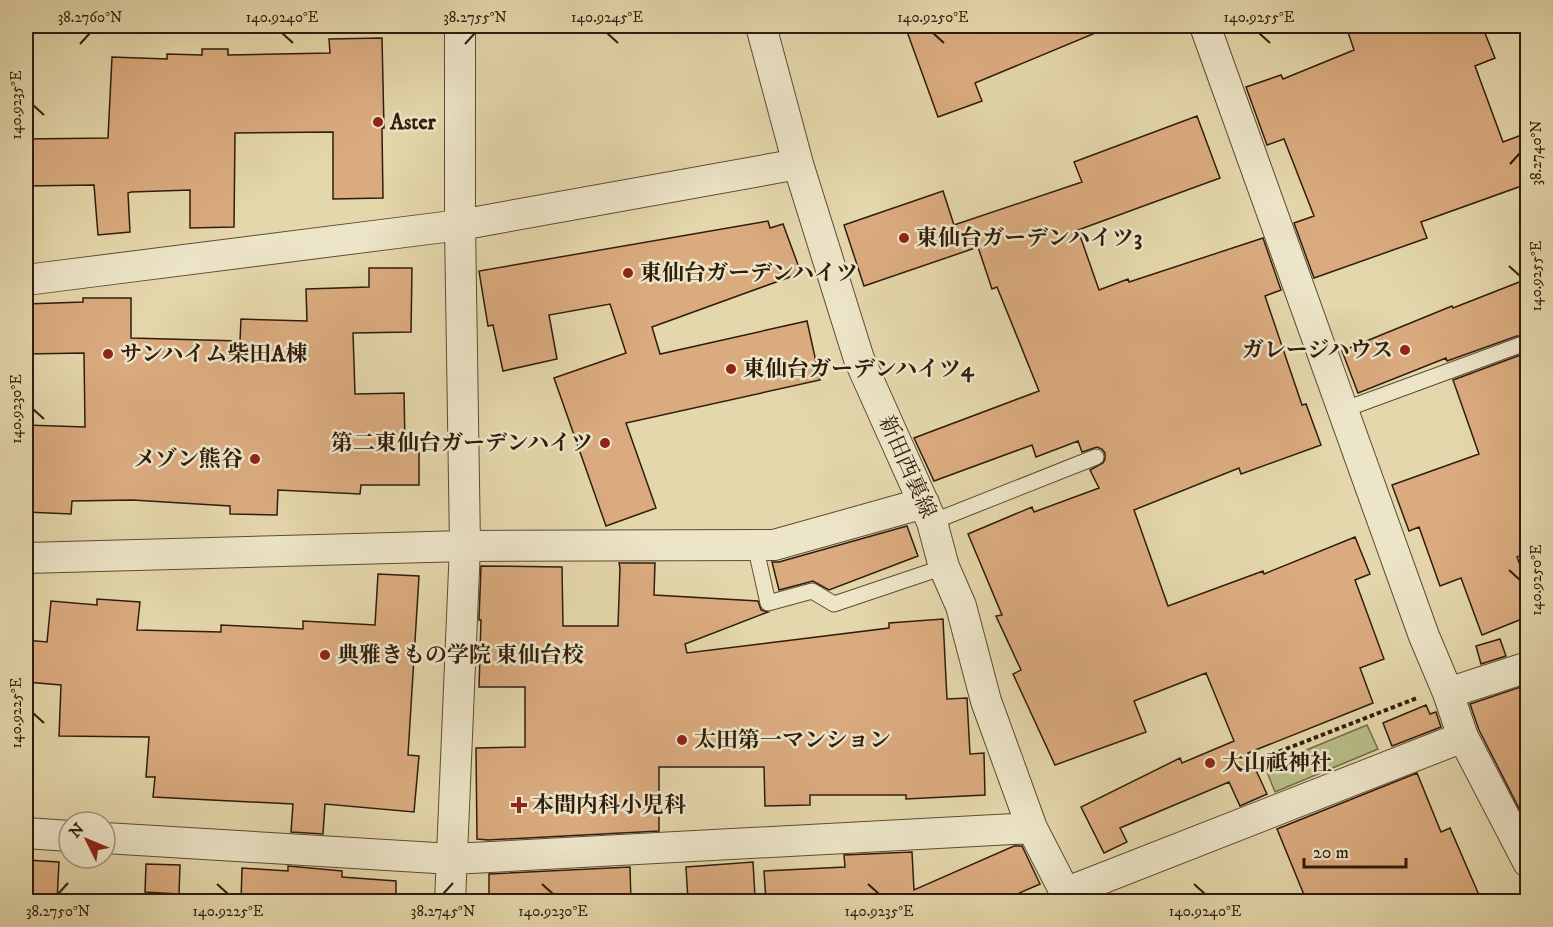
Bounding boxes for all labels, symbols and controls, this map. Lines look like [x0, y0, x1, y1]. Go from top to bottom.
text: 38.2760°N [58, 8, 122, 27]
text: 140.9240°E [246, 8, 319, 27]
text: 38.2755°N [443, 8, 507, 27]
text: 140.9245°E [571, 8, 643, 27]
text: 140.9250°E [897, 8, 969, 27]
text: 140.9255°E [1224, 8, 1295, 27]
text: 140.9235°E [7, 70, 26, 140]
place label: Aster [389, 109, 437, 136]
marker: Aster [371, 115, 385, 129]
text: 38.2740°N [1527, 120, 1546, 186]
place label: 東仙台ガーデンハイツ3 [916, 225, 1142, 252]
marker: 東仙台ガーデンハイツ3 [897, 231, 911, 245]
text: 140.9255°E [1527, 240, 1546, 311]
place label: 東仙台ガーデンハイツ [640, 260, 858, 287]
marker: 東仙台ガーデンハイツ [621, 266, 635, 280]
place label: ガレージハウス [1242, 337, 1393, 364]
place label: サンハイム柴田A棟 [120, 341, 307, 368]
marker: ガレージハウス [1398, 343, 1412, 357]
marker: サンハイム柴田A棟 [101, 347, 115, 361]
place label: 東仙台ガーデンハイツ4 [743, 356, 975, 383]
marker: 東仙台ガーデンハイツ4 [724, 362, 738, 376]
text: 140.9230°E [7, 374, 26, 444]
street label: 新田西裏線 [872, 411, 942, 523]
place label: 第二東仙台ガーデンハイツ [331, 430, 593, 457]
marker: 第二東仙台ガーデンハイツ [598, 436, 612, 450]
place label: メゾン熊谷 [134, 446, 243, 473]
marker: メゾン熊谷 [248, 452, 262, 466]
text: 140.9250°E [1527, 544, 1546, 616]
place label: 典雅きもの学院 東仙台校 [337, 642, 584, 669]
marker: 典雅きもの学院 東仙台校 [318, 648, 332, 662]
text: 140.9225°E [7, 677, 26, 748]
place label: 太田第一マンション [694, 727, 891, 754]
marker: 太田第一マンション [675, 733, 689, 747]
place label: 大山祗神社 [1222, 750, 1332, 777]
marker: 大山祗神社 [1203, 756, 1217, 770]
place label: 本間内科小児科 [532, 792, 686, 819]
marker: 本間内科小児科 [510, 796, 528, 814]
north arrow [57, 810, 117, 870]
text: N [65, 819, 89, 842]
scale bar [1304, 831, 1406, 869]
text: 20 m [1313, 842, 1349, 864]
text: 38.2750°N [26, 902, 90, 921]
text: 140.9225°E [193, 902, 264, 921]
text: 38.2745°N [411, 902, 475, 921]
text: 140.9230°E [518, 902, 588, 921]
text: 140.9235°E [844, 902, 914, 921]
text: 140.9240°E [1169, 902, 1242, 921]

